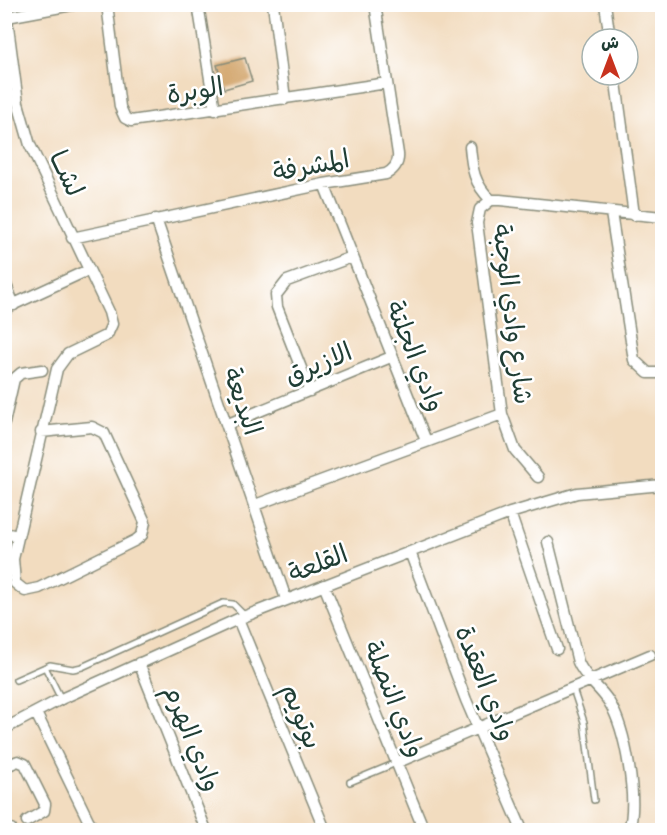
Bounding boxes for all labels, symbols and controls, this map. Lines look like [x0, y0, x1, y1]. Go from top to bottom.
north arrow [580, 27, 640, 87]
text: ش [601, 33, 619, 52]
street label: الوبرة [164, 70, 226, 111]
street label: المشرفة [270, 142, 352, 188]
street label: لشــا [43, 145, 91, 201]
street label: شارع وادي الوجبة [483, 222, 540, 407]
street label: وادي الجلتة [376, 296, 453, 417]
street label: الازيرق [279, 335, 357, 391]
street label: البديعة [216, 363, 270, 439]
street label: القلعة [284, 537, 352, 589]
street label: وادي العقدة [446, 621, 524, 746]
street label: وادي النصلة [354, 636, 433, 763]
street label: بوتويم [271, 679, 330, 755]
street label: وادي الهرم [153, 680, 229, 798]

